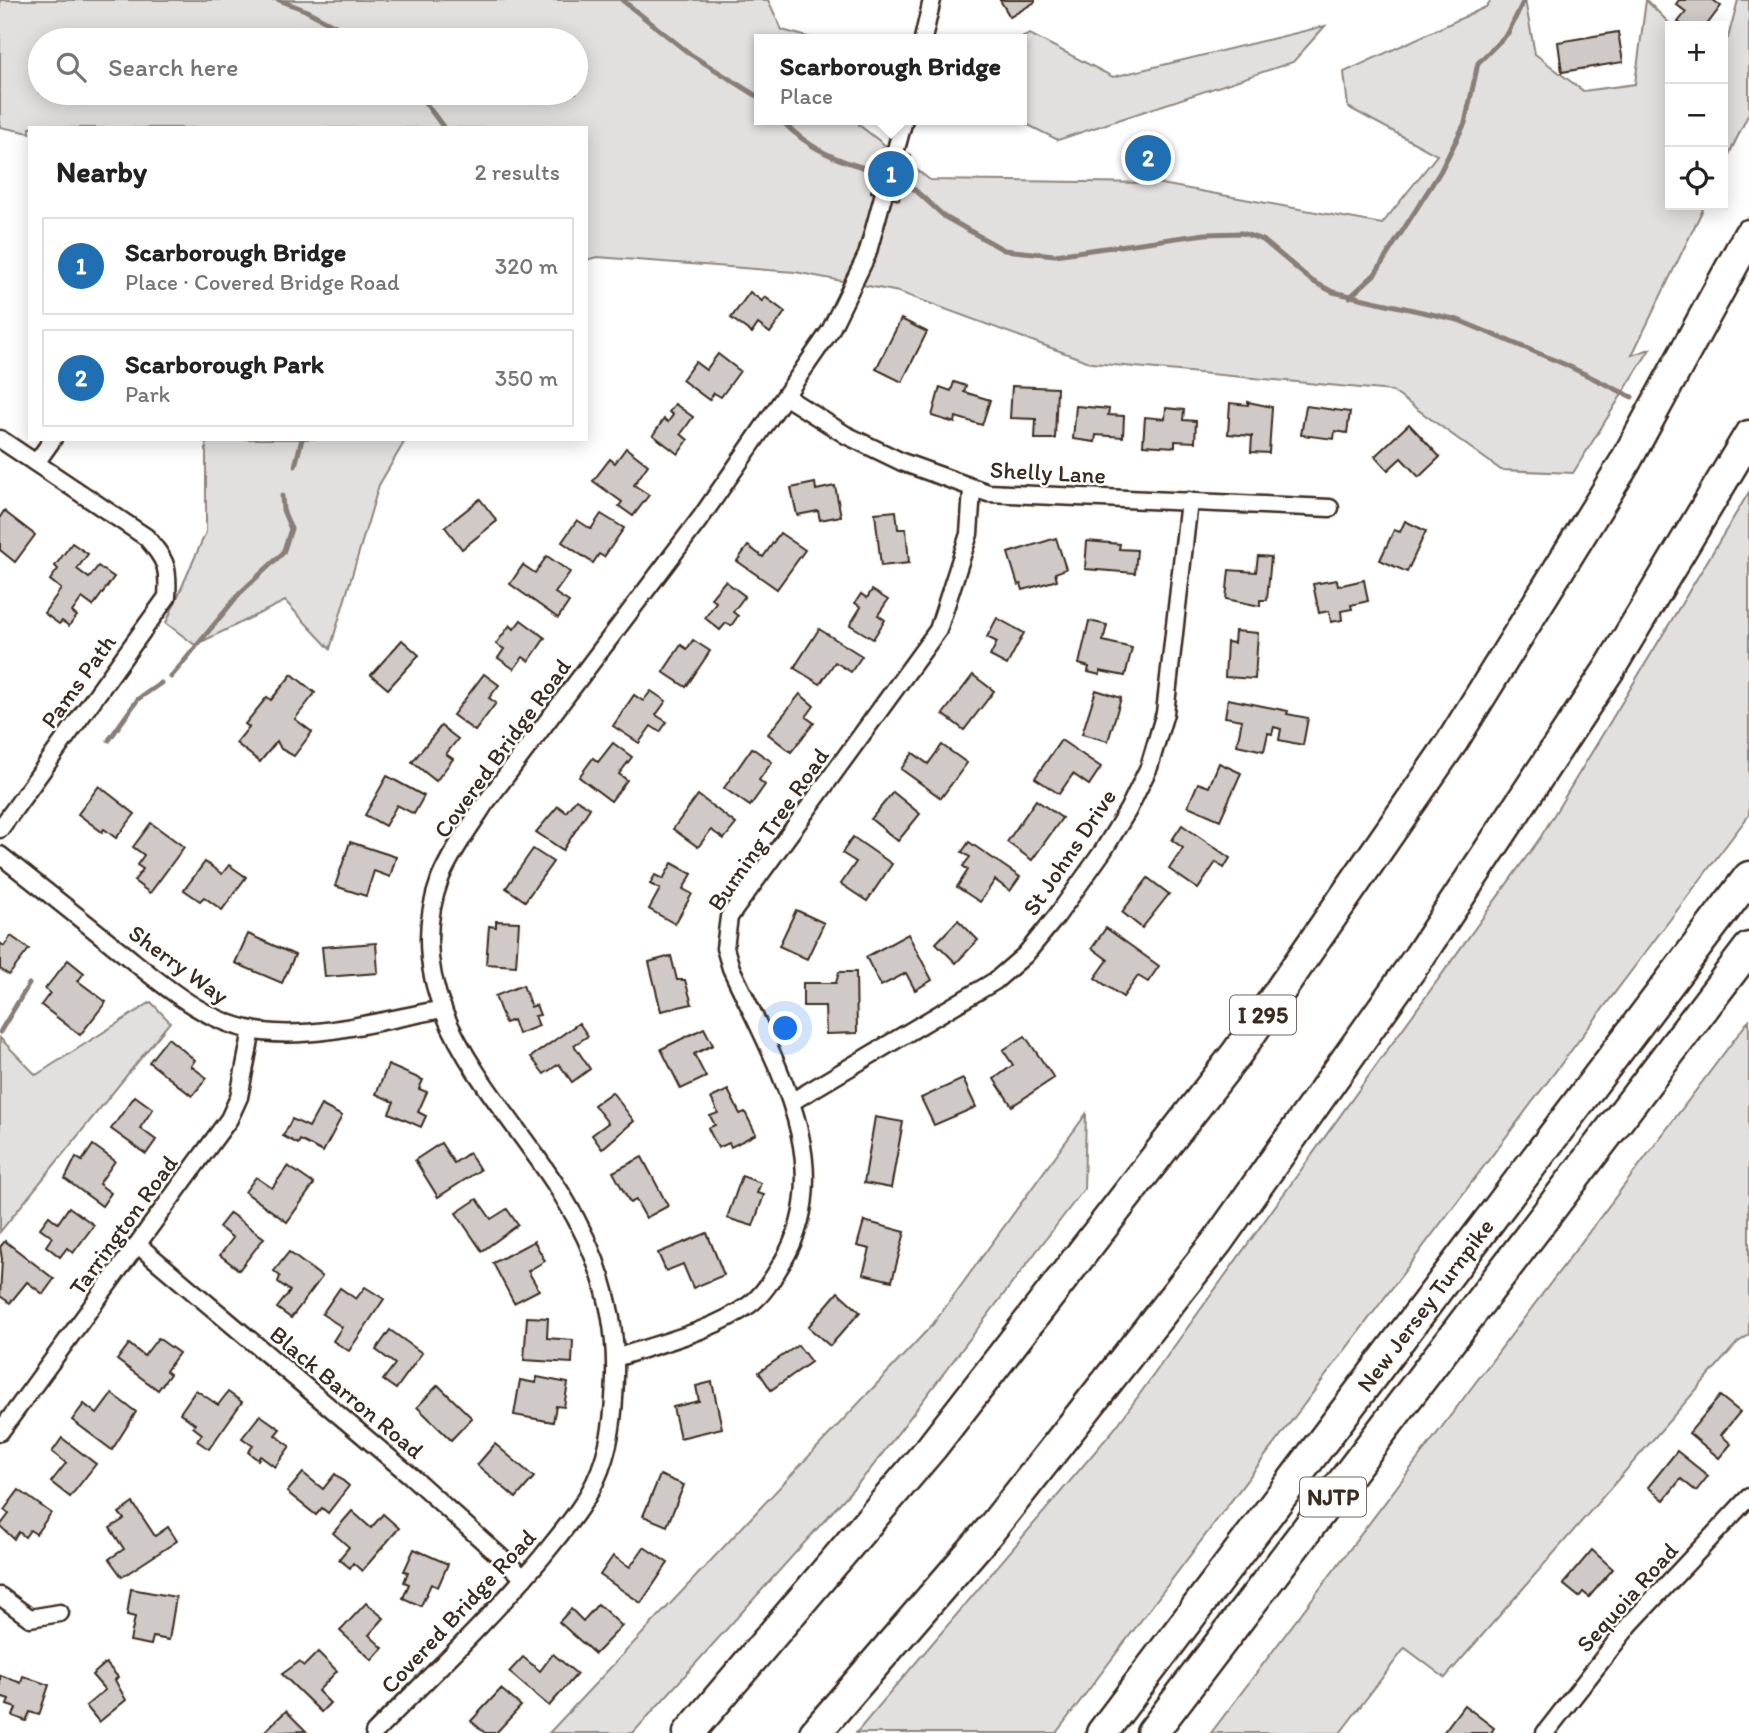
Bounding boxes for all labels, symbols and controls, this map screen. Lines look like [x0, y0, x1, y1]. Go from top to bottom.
map controls [1665, 21, 1728, 210]
button: + [1665, 21, 1728, 84]
search box [28, 28, 588, 105]
popup [754, 34, 1027, 125]
icon: search [52, 48, 90, 86]
text: Scarborough Bridge [780, 50, 1001, 82]
text: Search here [108, 51, 238, 83]
text: Place [780, 82, 833, 110]
button: − [1665, 84, 1728, 147]
pin: 2 [1125, 132, 1171, 184]
button: locate [1665, 147, 1728, 210]
pin: 1 [868, 148, 914, 200]
text: Nearby [56, 153, 147, 190]
text: 2 results [474, 158, 560, 186]
text: Scarborough Bridge [125, 236, 346, 268]
text: 1 [76, 252, 86, 280]
text: 320 m [495, 252, 558, 280]
text: Place · Covered Bridge Road [125, 268, 400, 296]
text: Scarborough Park [125, 348, 324, 380]
text: 2 [75, 364, 87, 392]
text: 350 m [495, 364, 558, 392]
text: Park [125, 380, 170, 408]
street label: Shelly Lane [989, 454, 1107, 490]
street label: Pams Path [34, 628, 122, 734]
street label: Covered Bridge Road [427, 653, 577, 843]
street label: Burning Tree Road [701, 742, 835, 916]
street label: St Johns Drive [1016, 783, 1122, 921]
street label: Sherry Way [123, 918, 235, 1010]
road number: I 295 [1230, 996, 1296, 1034]
your location [768, 1011, 802, 1045]
street label: Tarrington Road [62, 1149, 184, 1301]
street label: New Jersey Turnpike [1350, 1212, 1500, 1398]
street label: Black Barron Road [264, 1319, 430, 1465]
road number: NJTP [1300, 1478, 1366, 1516]
street label: Covered Bridge Road [374, 1523, 542, 1699]
street label: Sequoia Road [1570, 1536, 1684, 1658]

